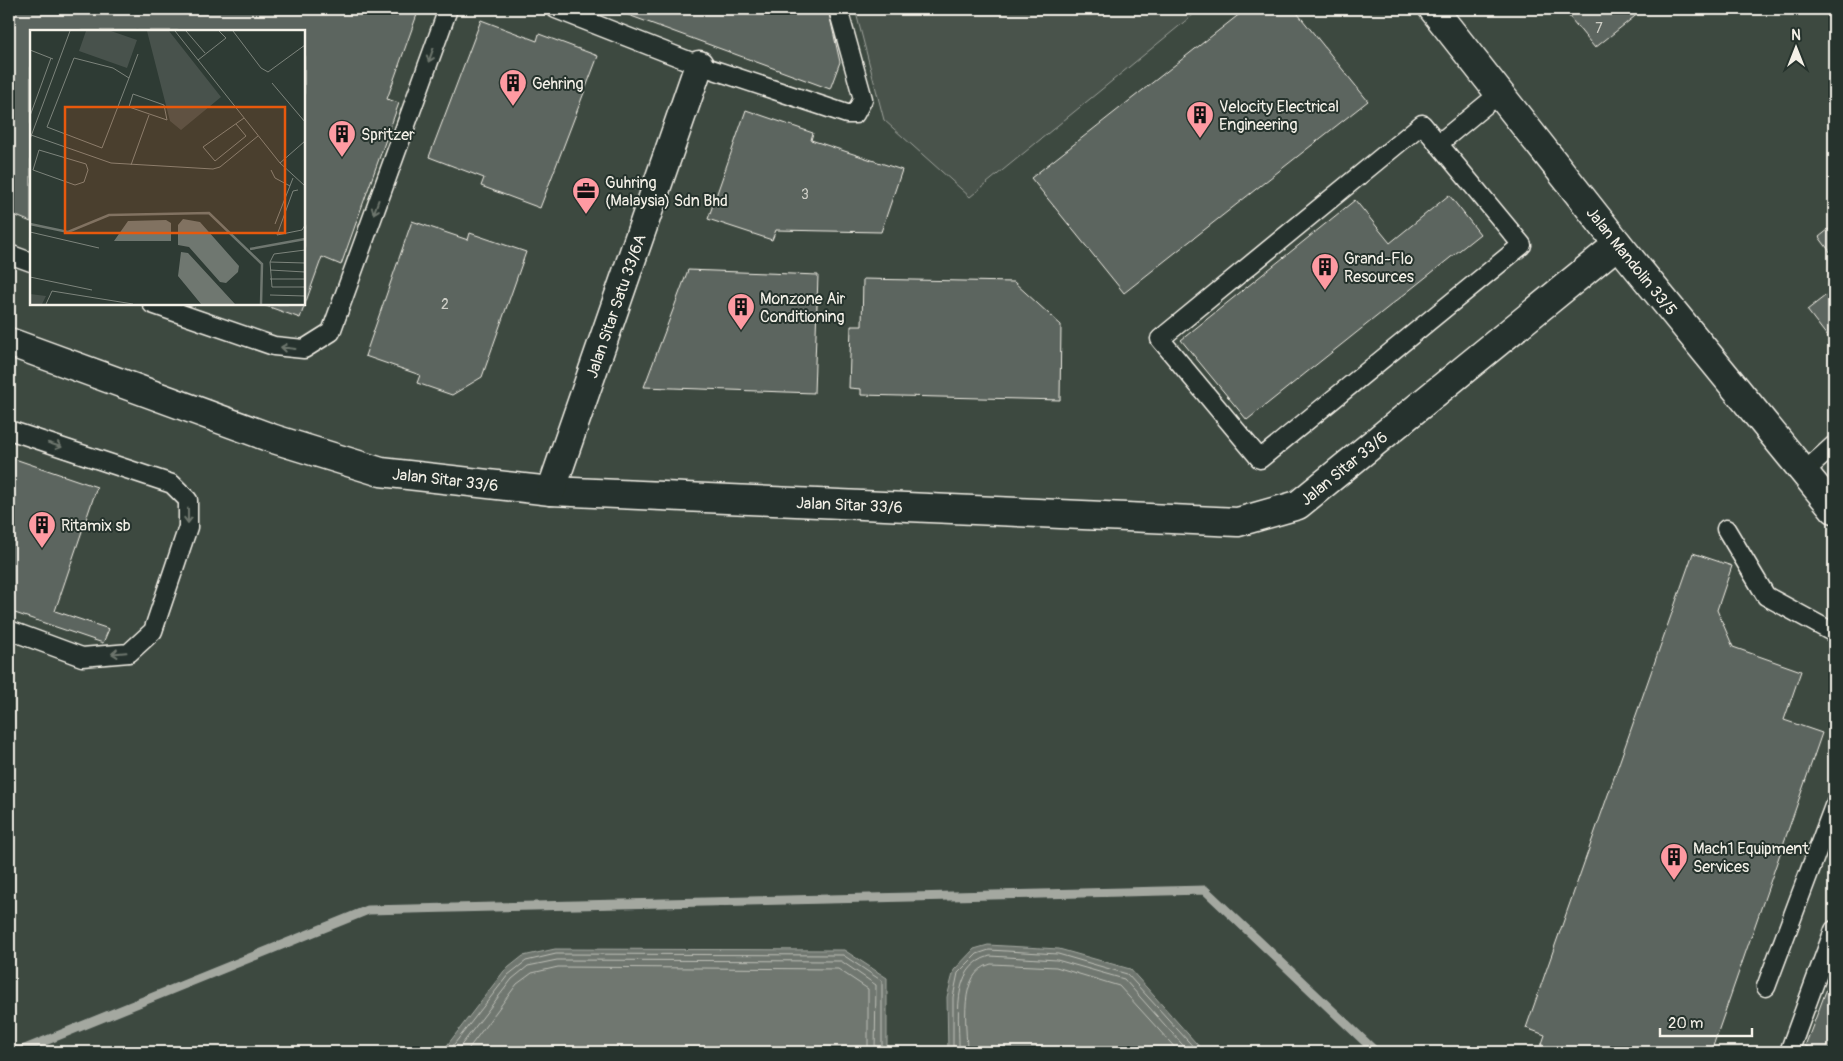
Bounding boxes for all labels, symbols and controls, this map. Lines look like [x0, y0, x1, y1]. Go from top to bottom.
house number: 7 [1595, 20, 1603, 37]
north arrow [1770, 22, 1820, 72]
text: N [1791, 27, 1801, 44]
inset map [30, 30, 305, 305]
one-way arrow [426, 46, 435, 62]
building icon: Gehring [498, 68, 528, 107]
place label: Gehring [532, 74, 584, 94]
place label: Velocity Electrical Engineering [1219, 97, 1339, 135]
building icon: Velocity Electrical Engineering [1185, 100, 1215, 139]
building icon: Spritzer [327, 119, 357, 158]
place label: Spritzer [361, 125, 415, 145]
place label: Guhring (Malaysia) Sdn Bhd [605, 173, 728, 211]
office icon: Guhring (Malaysia) Sdn Bhd [571, 176, 601, 215]
house number: 3 [801, 186, 809, 203]
one-way arrow [371, 199, 380, 215]
street label: Jalan Mandolin 33/5 [1582, 203, 1681, 320]
street label: Jalan Sitar Satu 33/6A [582, 231, 651, 381]
place label: Grand-Flo Resources [1344, 249, 1414, 287]
building icon: Grand-Flo Resources [1310, 252, 1340, 291]
place label: Monzone Air Conditioning [760, 289, 845, 327]
building icon: Monzone Air Conditioning [726, 292, 756, 331]
house number: 2 [441, 296, 449, 313]
one-way arrow [281, 343, 297, 353]
street label: Jalan Sitar 33/6 [1296, 427, 1392, 510]
one-way arrow [47, 441, 63, 451]
street label: Jalan Sitar 33/6 [391, 464, 499, 496]
street label: Jalan Sitar 33/6 [796, 493, 903, 518]
one-way arrow [183, 508, 193, 524]
building icon: Ritamix sb [27, 510, 57, 549]
place label: Ritamix sb [61, 516, 131, 536]
one-way arrow [112, 649, 128, 658]
place label: Mach1 Equipment Services [1693, 839, 1809, 877]
building icon: Mach1 Equipment Services [1659, 842, 1689, 881]
scale bar [1660, 1006, 1753, 1038]
text: 20 m [1668, 1014, 1703, 1033]

